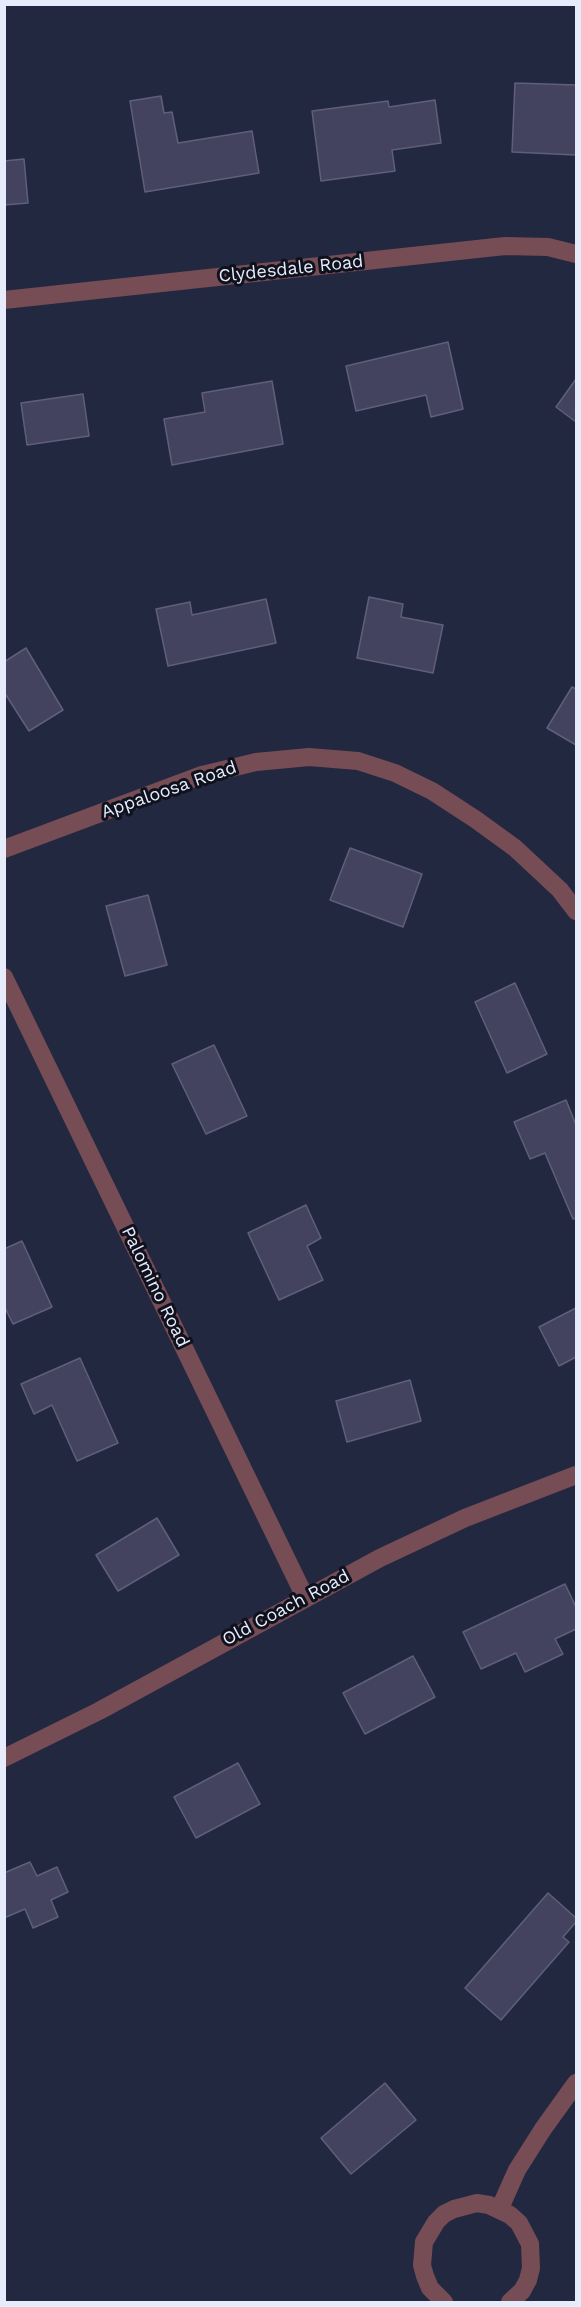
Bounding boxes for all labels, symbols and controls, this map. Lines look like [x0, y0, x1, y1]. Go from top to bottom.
street label: Clydesdale Road [218, 251, 364, 287]
street label: Appaloosa Road [99, 757, 239, 823]
street label: Palomino Road [116, 1223, 194, 1351]
street label: Old Coach Road [219, 1565, 353, 1651]

